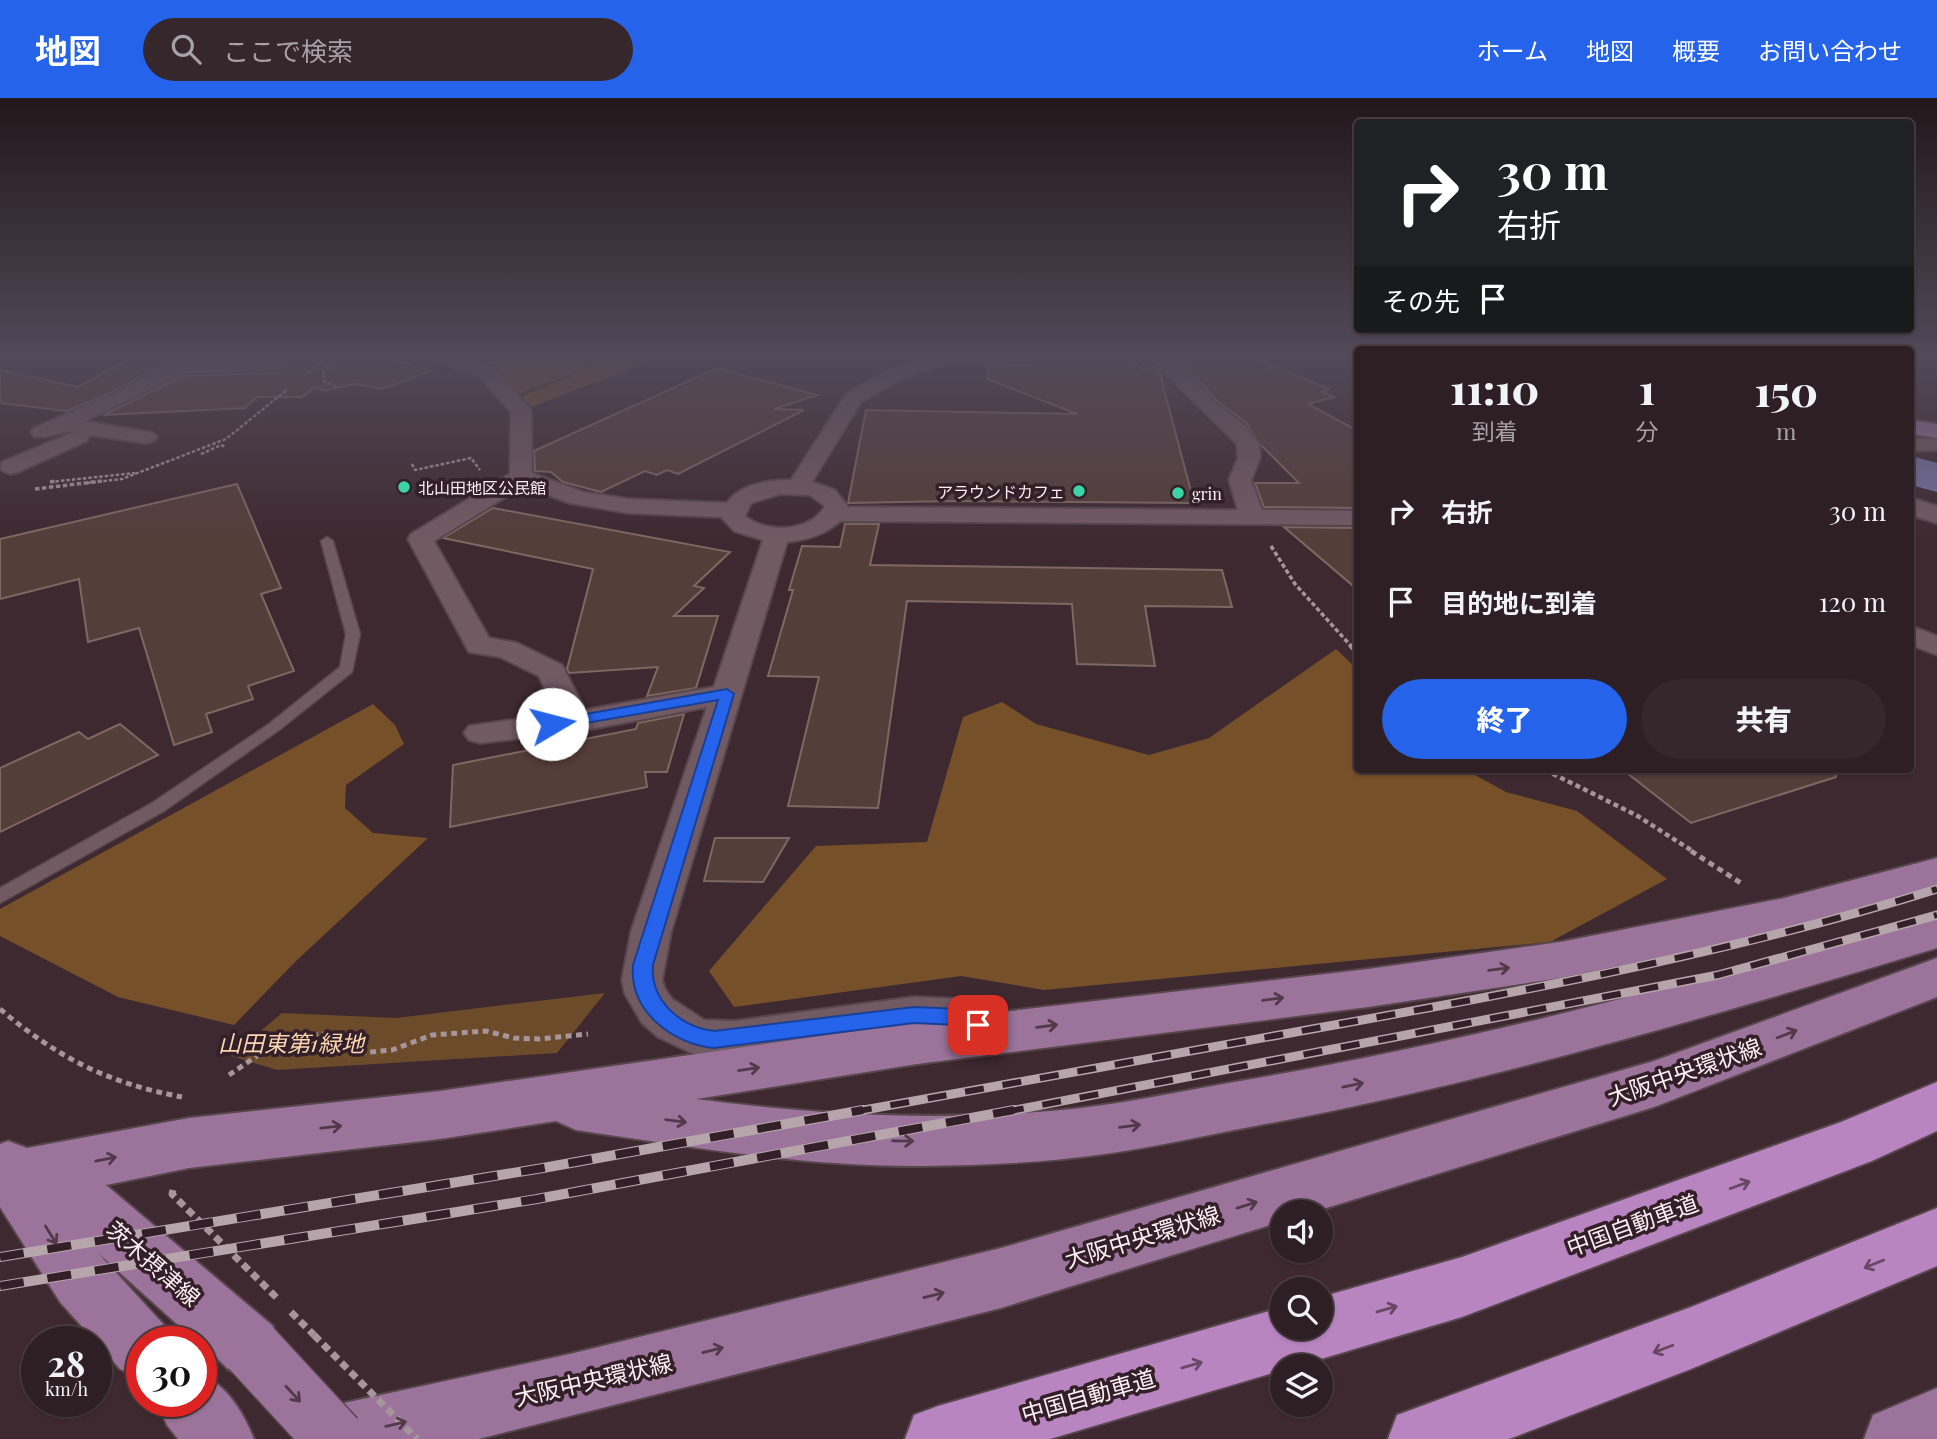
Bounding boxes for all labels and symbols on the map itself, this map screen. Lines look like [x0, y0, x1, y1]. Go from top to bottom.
place label: 北山田地区公民館 [418, 477, 546, 498]
marker: 北山田地区公民館 [396, 479, 412, 495]
place label: アラウンドカフェ [937, 481, 1065, 502]
marker: アラウンドカフェ [1071, 483, 1087, 499]
place label: grin [1192, 483, 1222, 504]
marker: grin [1170, 485, 1186, 501]
position arrow [515, 687, 589, 761]
one-way arrow [1487, 963, 1509, 976]
one-way arrow [1261, 992, 1284, 1005]
pin [948, 995, 1008, 1055]
one-way arrow [1035, 1020, 1058, 1033]
park label: 山田東第1緑地 [218, 1027, 366, 1058]
one-way arrow [1775, 1027, 1797, 1039]
street label: 大阪中央環状線 [1603, 1030, 1765, 1112]
one-way arrow [737, 1062, 760, 1075]
one-way arrow [1341, 1078, 1364, 1091]
one-way arrow [665, 1115, 687, 1128]
one-way arrow [1118, 1119, 1140, 1132]
one-way arrow [319, 1120, 342, 1133]
one-way arrow [891, 1134, 914, 1147]
one-way arrow [94, 1152, 117, 1165]
one-way arrow [1729, 1177, 1751, 1190]
street label: 中国自動車道 [1562, 1186, 1702, 1262]
street label: 大阪中央環状線 [1060, 1198, 1224, 1274]
one-way arrow [1236, 1198, 1258, 1211]
street label: 茨木摂津線 [100, 1214, 208, 1312]
one-way arrow [45, 1224, 59, 1244]
one-way arrow [1864, 1258, 1885, 1271]
one-way arrow [922, 1288, 945, 1301]
one-way arrow [1376, 1301, 1398, 1314]
speed limit sign: 30 [126, 1326, 217, 1417]
one-way arrow [701, 1343, 724, 1356]
one-way arrow [1653, 1343, 1674, 1356]
street label: 大阪中央環状線 [511, 1346, 675, 1412]
one-way arrow [1180, 1358, 1202, 1371]
street label: 中国自動車道 [1017, 1361, 1159, 1429]
one-way arrow [284, 1385, 301, 1402]
one-way arrow [384, 1417, 407, 1431]

